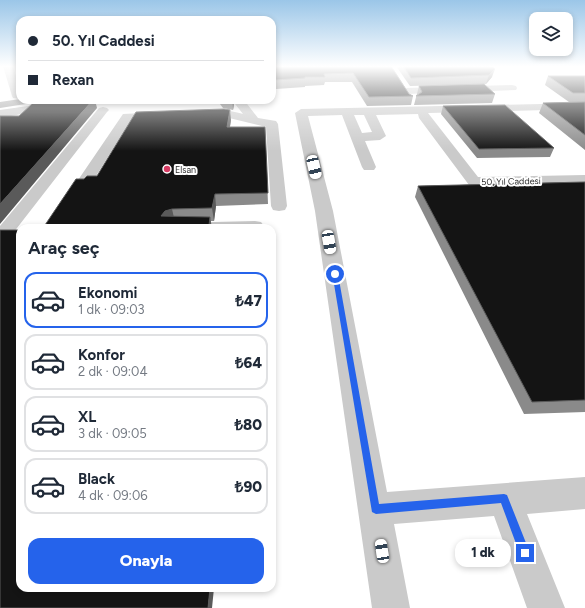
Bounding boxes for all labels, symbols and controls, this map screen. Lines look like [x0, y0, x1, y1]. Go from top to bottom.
map controls [529, 12, 573, 56]
button: layers [529, 12, 573, 56]
text: 50. Yıl Caddesi [52, 32, 155, 50]
text: Rexan [52, 71, 94, 89]
car [305, 154, 323, 180]
marker: Elsan [162, 164, 172, 174]
place label: Elsan [175, 164, 196, 175]
street label: 50. Yıl Caddesi [481, 175, 541, 187]
car [321, 229, 337, 255]
text: Araç seç [28, 237, 100, 259]
route start [326, 265, 344, 283]
icon: car [30, 282, 66, 318]
text: Ekonomi [78, 284, 137, 302]
text: ₺47 [235, 292, 262, 310]
text: 1 dk · 09:03 [78, 302, 145, 317]
icon: car [30, 344, 66, 380]
text: Konfor [78, 346, 125, 364]
text: ₺64 [235, 354, 262, 372]
text: 2 dk · 09:04 [78, 364, 148, 379]
icon: car [30, 406, 66, 442]
text: XL [78, 408, 96, 426]
text: ₺80 [234, 416, 262, 434]
text: 3 dk · 09:05 [78, 426, 147, 441]
icon: car [30, 468, 66, 504]
text: Black [78, 470, 115, 488]
text: ₺90 [235, 478, 262, 496]
text: 4 dk · 09:06 [78, 488, 148, 503]
button: Onayla [28, 538, 264, 584]
car [374, 538, 390, 564]
callout: 1 dk [455, 539, 511, 567]
route end [516, 544, 534, 562]
text: 1 dk [471, 545, 495, 560]

